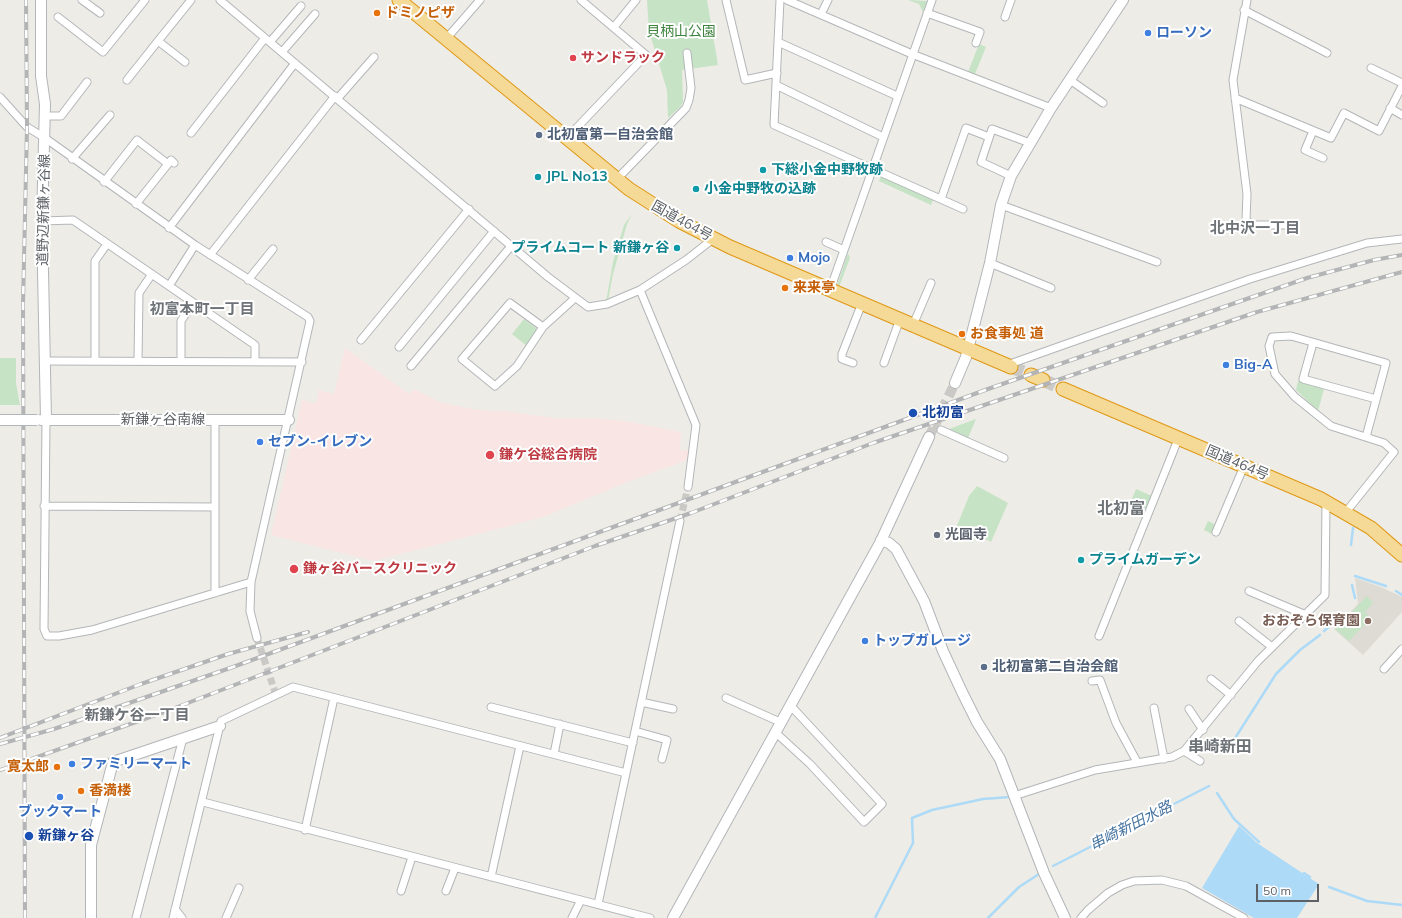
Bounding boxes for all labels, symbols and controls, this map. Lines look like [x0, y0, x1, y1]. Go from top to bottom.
place label: ドミノピザ [385, 5, 455, 21]
marker: ドミノピザ [372, 8, 382, 18]
park label: 貝柄山公園 [646, 24, 716, 40]
place label: ローソン [1156, 25, 1212, 41]
marker: ローソン [1143, 28, 1153, 38]
place label: サンドラック [581, 50, 665, 66]
marker: サンドラック [568, 53, 578, 63]
place label: 北初富第一自治会館 [547, 127, 673, 143]
marker: 北初富第一自治会館 [534, 130, 544, 140]
street label: 道野辺新鎌ヶ谷線 [35, 154, 53, 266]
place label: 下総小金中野牧跡 [771, 162, 883, 178]
marker: 下総小金中野牧跡 [758, 165, 768, 175]
place label: JPL No13 [546, 169, 608, 185]
marker: JPL No13 [533, 172, 543, 182]
place label: 小金中野牧の込跡 [704, 181, 816, 197]
marker: 小金中野牧の込跡 [691, 184, 701, 194]
street label: 国道464号 [649, 197, 715, 245]
district label: 北中沢一丁目 [1210, 219, 1300, 237]
place label: プライムコート 新鎌ヶ谷 [511, 240, 669, 256]
marker: プライムコート 新鎌ヶ谷 [672, 243, 682, 253]
place label: Mojo [798, 250, 830, 266]
marker: Mojo [785, 253, 795, 263]
place label: 来来亭 [793, 280, 835, 296]
marker: 来来亭 [780, 283, 790, 293]
district label: 初富本町一丁目 [150, 300, 254, 318]
place label: お食事処 道 [970, 326, 1044, 342]
marker: お食事処 道 [957, 329, 967, 339]
place label: Big-A [1234, 357, 1272, 373]
marker: Big-A [1221, 360, 1231, 370]
place label: 北初富 [922, 405, 964, 421]
marker: 北初富 [907, 407, 919, 419]
street label: 新鎌ヶ谷南線 [121, 412, 205, 428]
place label: セブン-イレブン [268, 434, 372, 450]
marker: セブン-イレブン [255, 437, 265, 447]
street label: 国道464号 [1203, 442, 1271, 484]
place label: 鎌ケ谷総合病院 [499, 447, 597, 463]
marker: 鎌ケ谷総合病院 [484, 449, 496, 461]
district label: 北初富 [1097, 499, 1145, 519]
place label: 光圓寺 [945, 527, 987, 543]
marker: 光圓寺 [932, 530, 942, 540]
place label: プライムガーデン [1089, 552, 1201, 568]
marker: プライムガーデン [1076, 555, 1086, 565]
place label: 鎌ヶ谷バースクリニック [303, 561, 457, 577]
marker: 鎌ヶ谷バースクリニック [288, 563, 300, 575]
place label: おおぞら保育園 [1262, 613, 1360, 629]
marker: おおぞら保育園 [1363, 616, 1373, 626]
place label: トップガレージ [873, 633, 971, 649]
marker: トップガレージ [860, 636, 870, 646]
place label: 北初富第二自治会館 [992, 659, 1118, 675]
marker: 北初富第二自治会館 [979, 662, 989, 672]
district label: 新鎌ケ谷一丁目 [85, 706, 189, 724]
district label: 串崎新田 [1188, 737, 1252, 757]
place label: ファミリーマート [80, 756, 192, 772]
place label: 寛太郎 [7, 759, 49, 775]
marker: ファミリーマート [67, 759, 77, 769]
marker: 寛太郎 [52, 762, 62, 772]
place label: 香満楼 [89, 783, 131, 799]
marker: 香満楼 [76, 786, 86, 796]
marker: ブックマート [55, 792, 65, 802]
water label: 串崎新田水路 [1087, 798, 1175, 854]
place label: ブックマート [18, 804, 102, 820]
place label: 新鎌ヶ谷 [38, 828, 94, 844]
marker: 新鎌ヶ谷 [23, 830, 35, 842]
scale bar [1258, 876, 1321, 902]
text: 50 m [1263, 883, 1291, 898]

